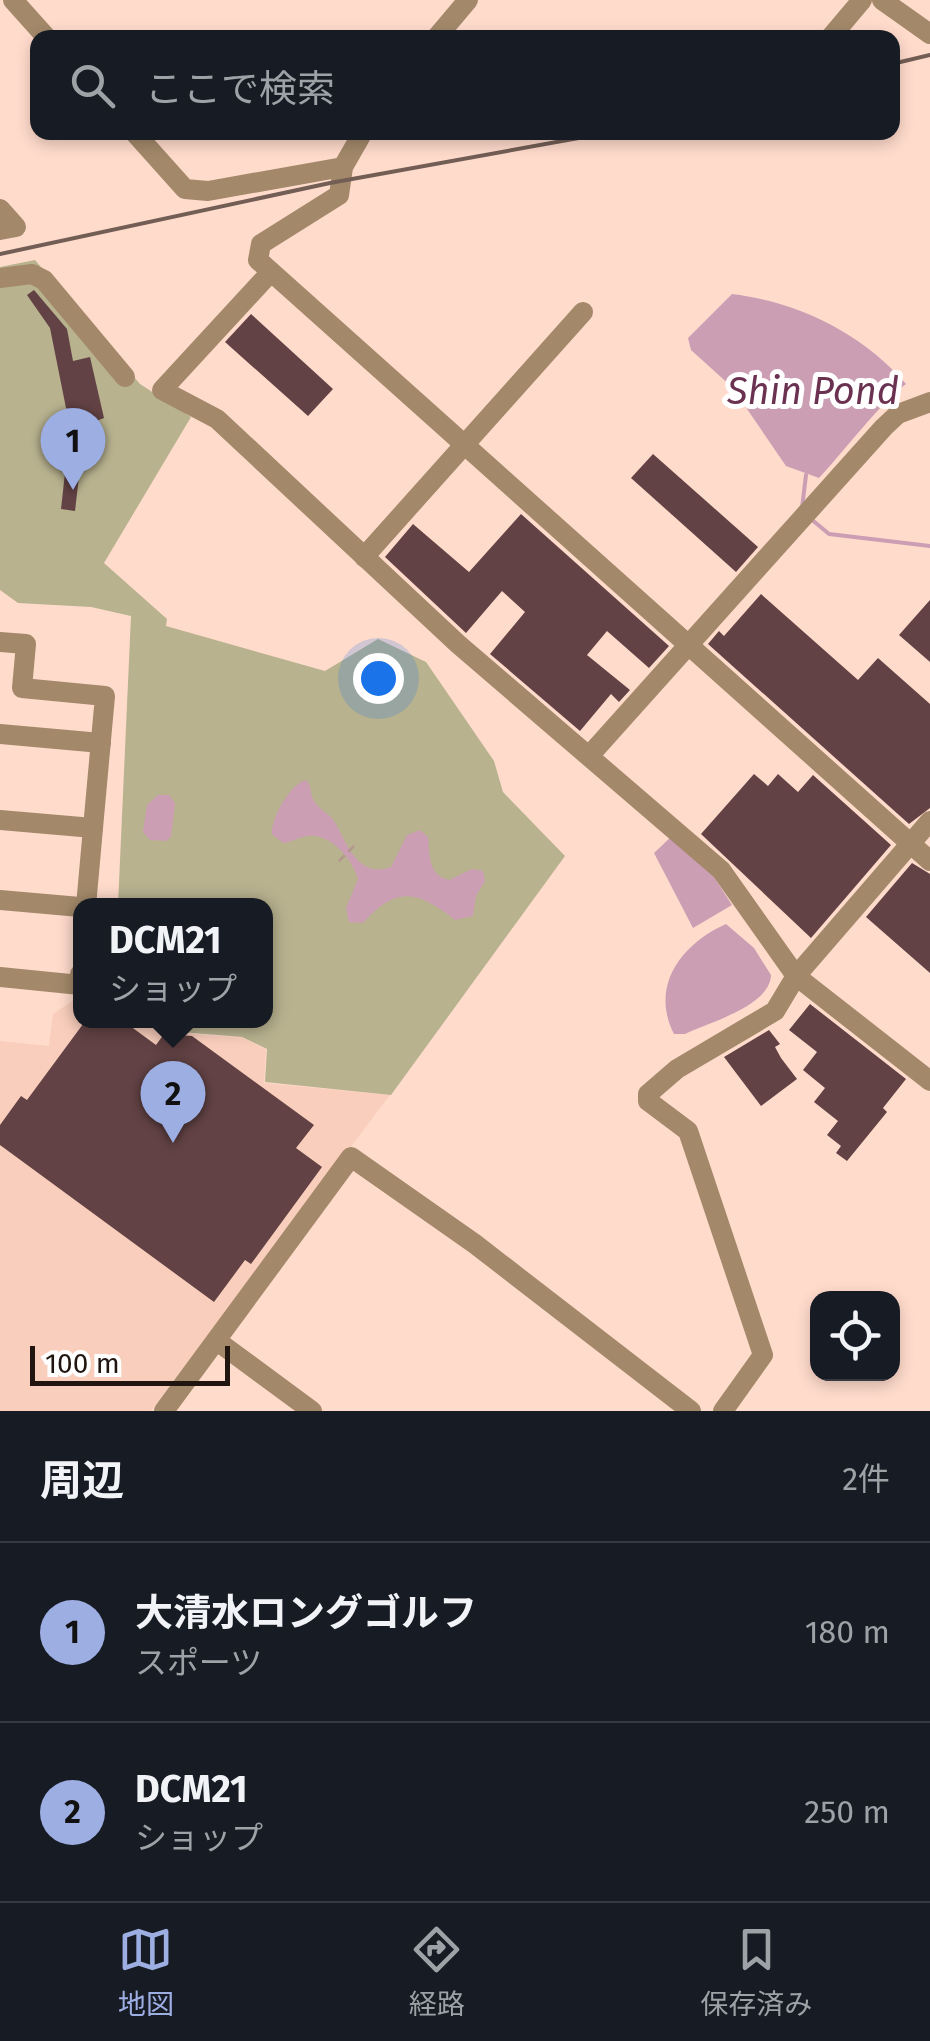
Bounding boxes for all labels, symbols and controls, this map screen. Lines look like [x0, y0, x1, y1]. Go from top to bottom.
search box [30, 30, 900, 140]
icon: search [65, 58, 120, 113]
text: ここで検索 [145, 66, 335, 112]
water label: Shin Pond [726, 368, 899, 414]
pin: 1 [40, 408, 106, 490]
your location [353, 653, 404, 704]
popup [73, 898, 273, 1028]
text: DCM21 [109, 917, 222, 963]
text: ショップ [109, 970, 237, 1008]
pin: 2 [140, 1060, 206, 1143]
map controls [810, 1291, 900, 1381]
button: locate [810, 1291, 900, 1381]
scale bar [30, 1341, 230, 1386]
text: 100 m [45, 1347, 120, 1380]
text: 周辺 [40, 1456, 124, 1506]
text: 2件 [842, 1460, 890, 1498]
text: 大清水ロングゴルフ [135, 1590, 477, 1636]
text: 1 [65, 1613, 80, 1651]
text: 180 m [805, 1613, 890, 1651]
text: スポーツ [135, 1644, 262, 1682]
text: DCM21 [135, 1766, 248, 1812]
text: 2 [64, 1793, 81, 1831]
text: 250 m [804, 1793, 890, 1831]
text: ショップ [135, 1819, 263, 1857]
tab: 地図 [118, 1922, 174, 2022]
tab: 経路 [409, 1922, 465, 2022]
tab: 保存済み [700, 1922, 812, 2022]

